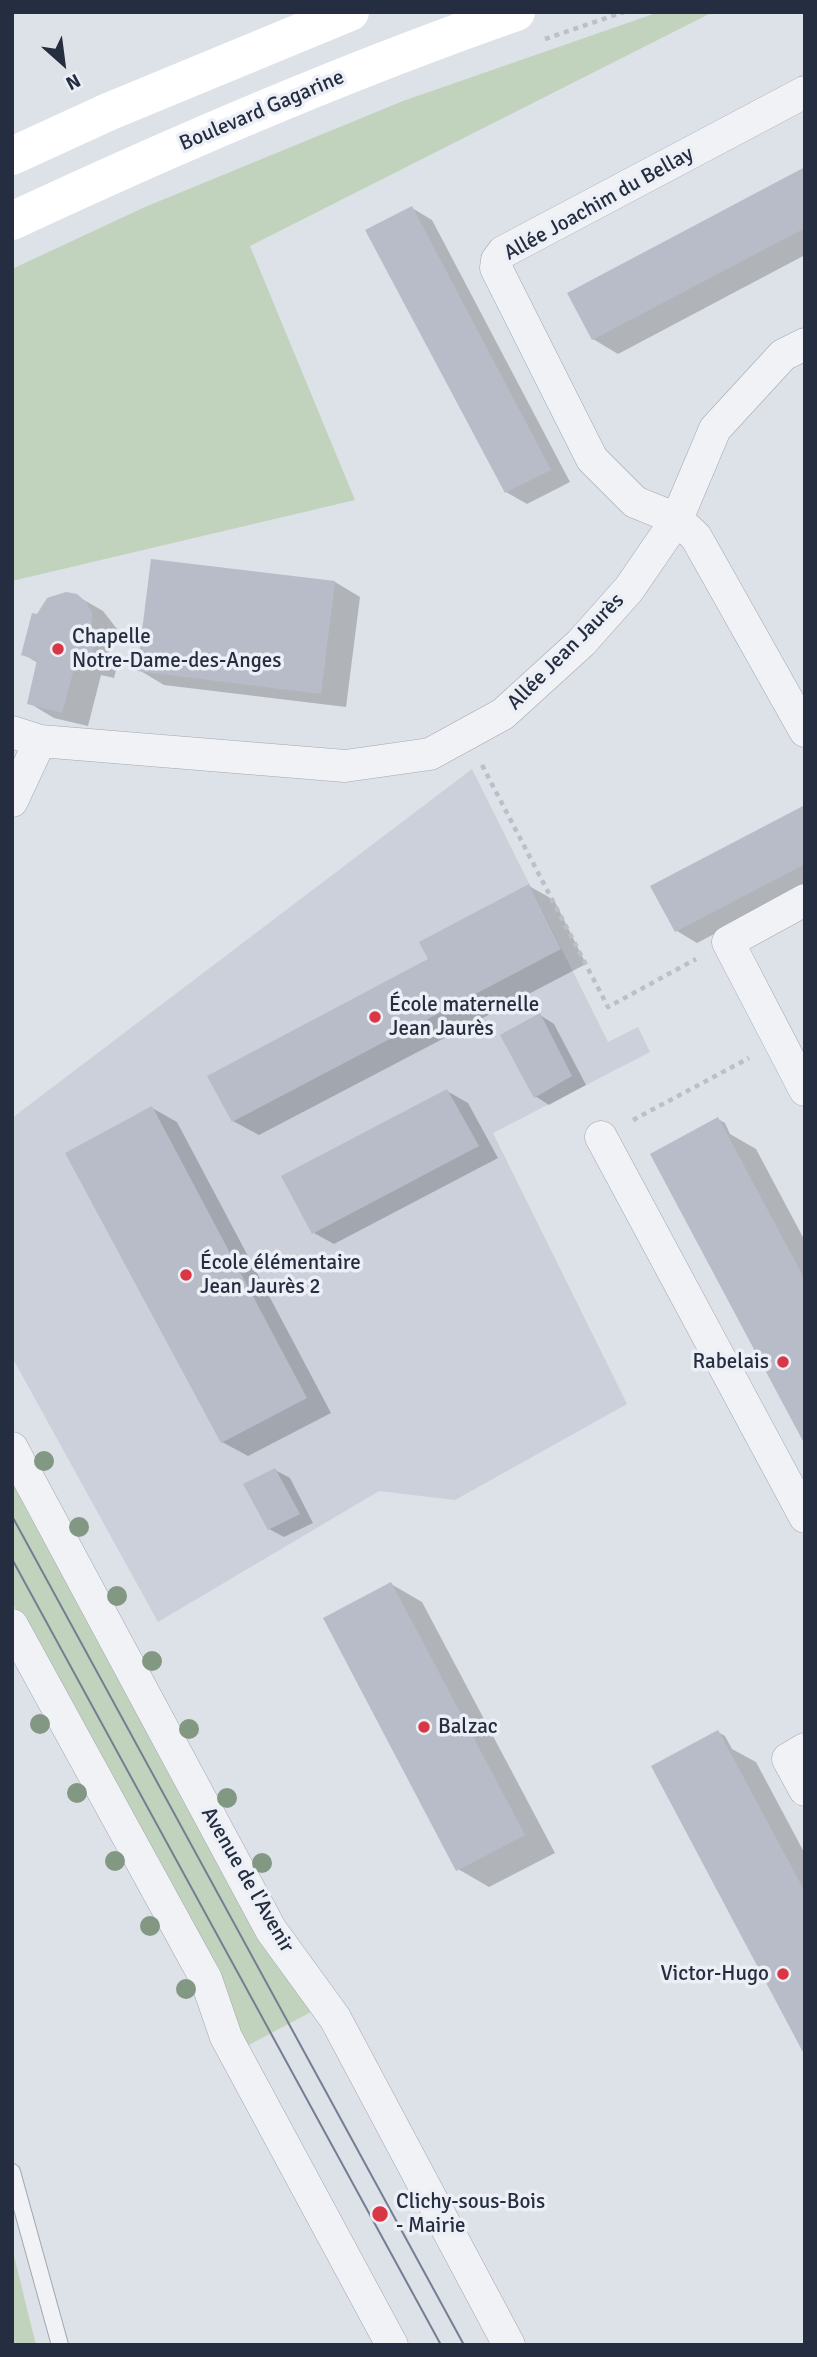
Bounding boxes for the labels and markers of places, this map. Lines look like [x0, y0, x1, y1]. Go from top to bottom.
place label: Chapelle Notre-Dame-des-Anges [72, 624, 281, 674]
marker: Chapelle Notre-Dame-des-Anges [50, 641, 66, 657]
place label: École maternelle Jean Jaurès [389, 992, 539, 1042]
marker: École maternelle Jean Jaurès [367, 1009, 383, 1025]
place label: École élémentaire Jean Jaurès 2 [200, 1250, 361, 1300]
marker: École élémentaire Jean Jaurès 2 [178, 1267, 194, 1283]
place label: Rabelais [693, 1349, 769, 1375]
marker: Rabelais [775, 1354, 791, 1370]
place label: Balzac [438, 1714, 498, 1740]
marker: Balzac [416, 1719, 432, 1735]
place label: Victor-Hugo [661, 1961, 769, 1987]
marker: Victor-Hugo [775, 1966, 791, 1982]
place label: Clichy-sous-Bois - Mairie [396, 2189, 545, 2239]
marker: Clichy-sous-Bois - Mairie [370, 2204, 390, 2224]

